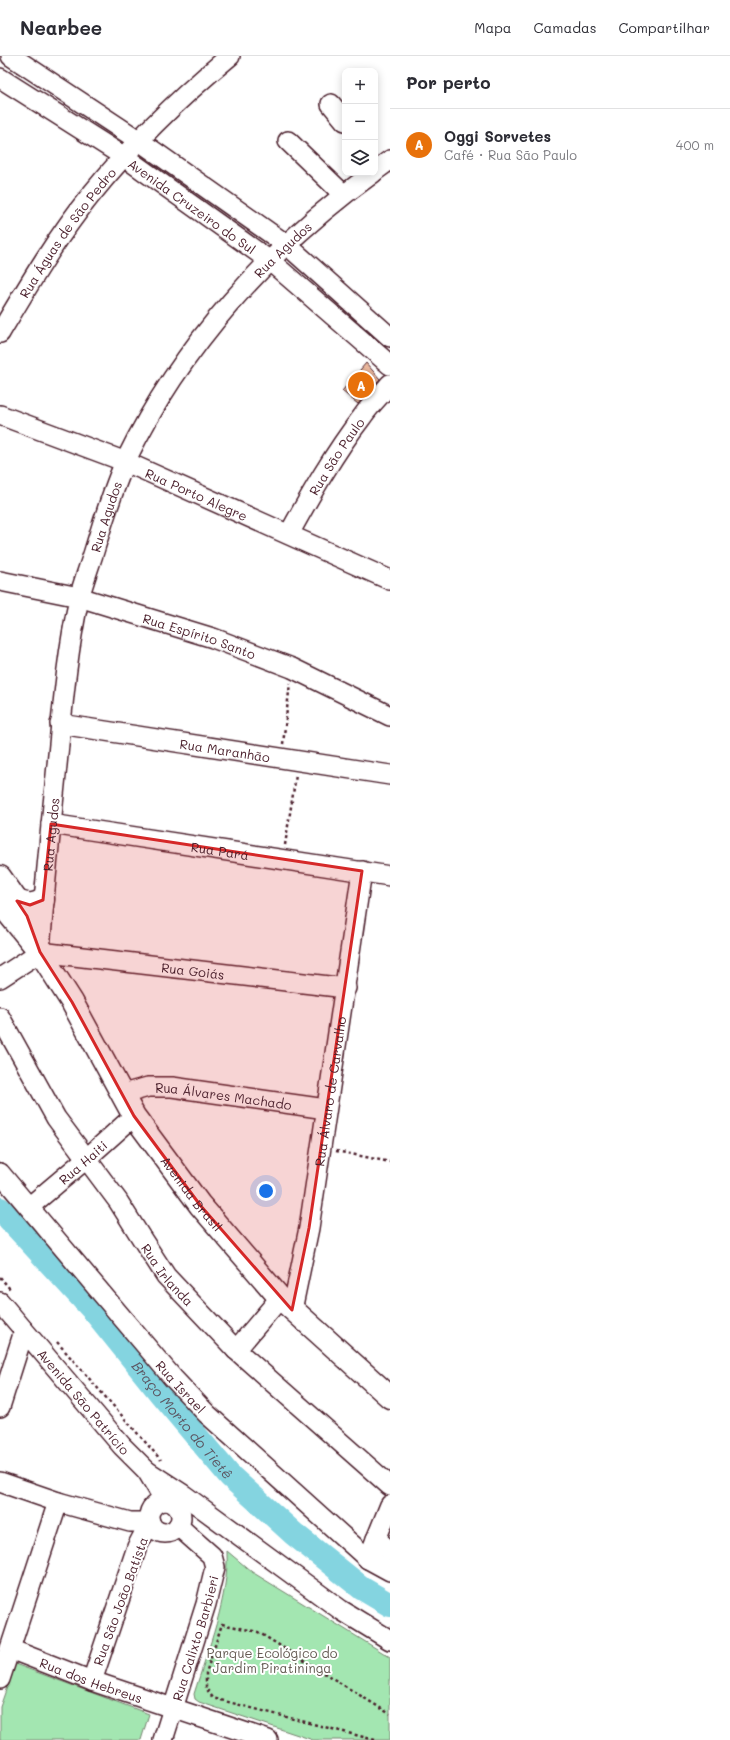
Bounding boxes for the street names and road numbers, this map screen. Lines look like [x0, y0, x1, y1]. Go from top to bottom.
street label: Avenida Cruzeiro do Sul [125, 154, 260, 257]
street label: Rua Águas de São Pedro [15, 163, 119, 301]
street label: Rua Agudos [250, 217, 315, 281]
street label: Rua São Paulo [304, 414, 367, 498]
street label: Rua Porto Alegre [143, 463, 250, 524]
street label: Rua Agudos [86, 478, 125, 554]
street label: Rua Espírito Santo [141, 609, 259, 662]
street label: Rua Maranhão [179, 734, 272, 765]
street label: Rua Agudos [38, 797, 62, 872]
street label: Rua Pará [190, 837, 250, 863]
street label: Rua Goiás [160, 958, 225, 982]
street label: Rua Álvaro de Carvalho [310, 1015, 349, 1167]
street label: Rua Álvares Machado [155, 1078, 293, 1113]
street label: Rua Haiti [55, 1136, 110, 1187]
street label: Avenida Brasil [158, 1152, 227, 1234]
street label: Rua Irlanda [138, 1240, 198, 1309]
street label: Avenida São Patrício [34, 1345, 134, 1458]
street label: Rua Israel [153, 1356, 210, 1416]
street label: Rua São João Batista [89, 1534, 151, 1668]
street label: Rua Calixto Barbieri [168, 1573, 221, 1703]
street label: Rua dos Hebreus [38, 1653, 145, 1706]

